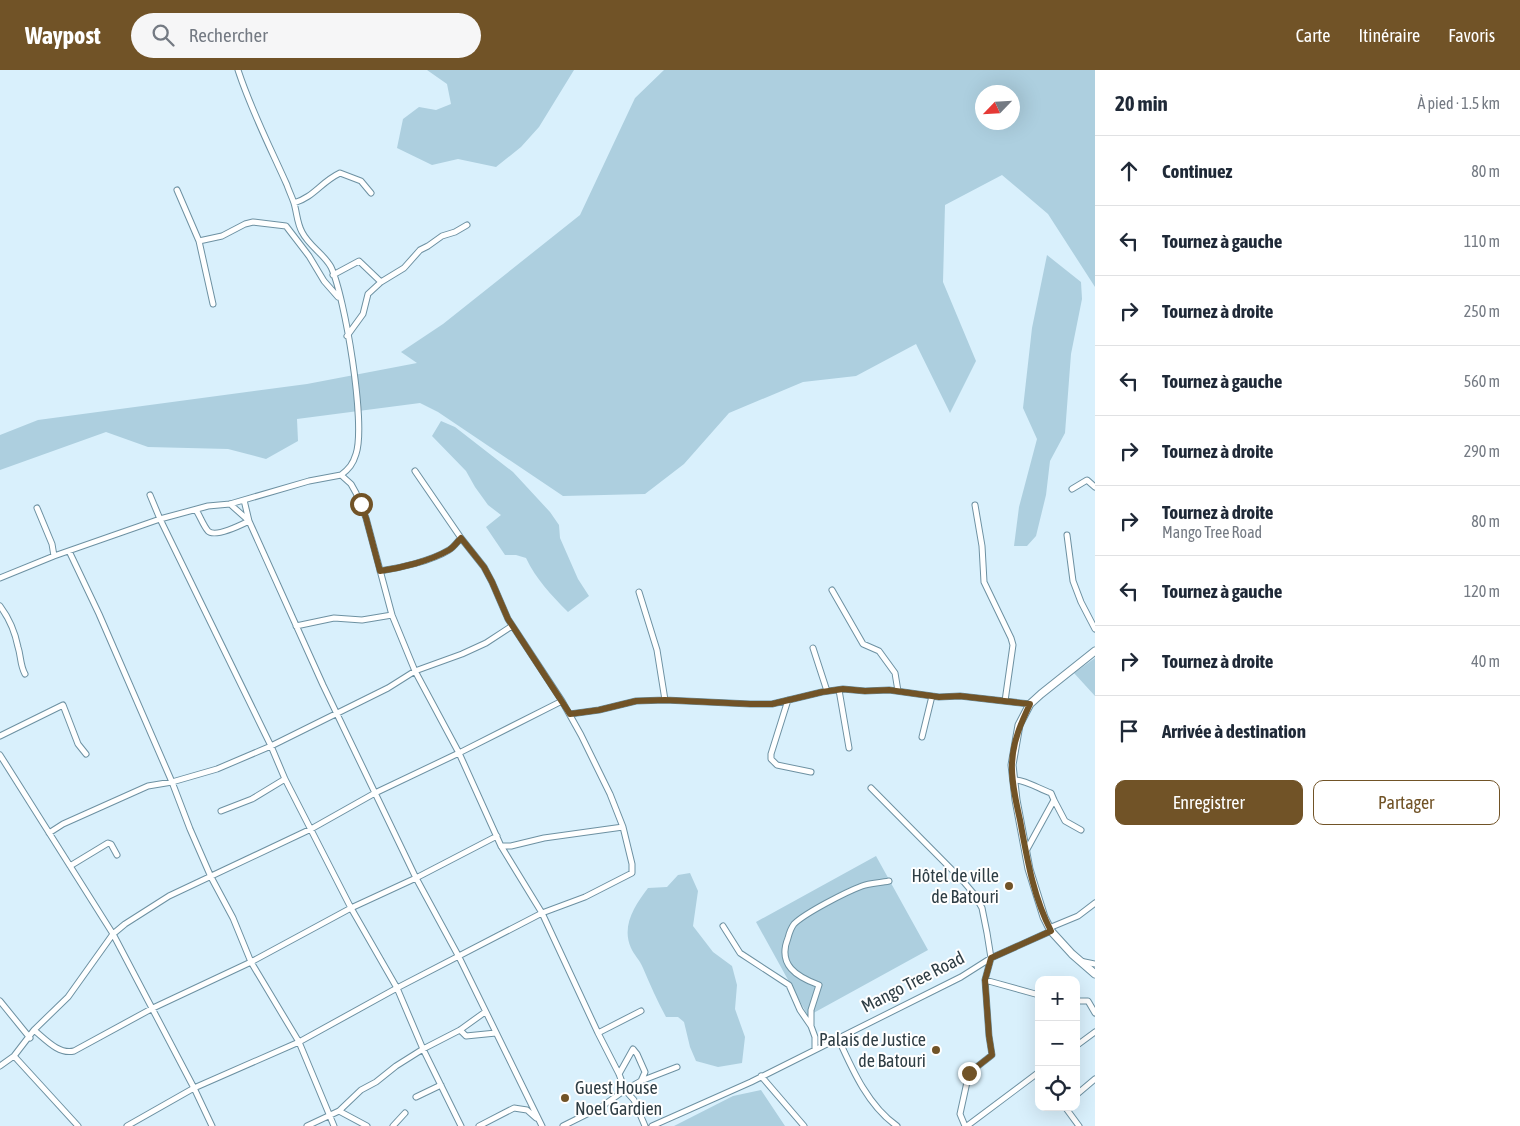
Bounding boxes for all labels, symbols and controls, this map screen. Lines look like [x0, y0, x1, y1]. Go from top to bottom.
search box [131, 13, 481, 58]
icon: search [149, 21, 177, 49]
text: Waypost [25, 22, 101, 49]
text: Rechercher [189, 24, 268, 46]
text: Carte [1296, 25, 1330, 46]
text: Itinéraire [1358, 25, 1420, 46]
text: Favoris [1448, 25, 1495, 46]
north arrow [975, 85, 1020, 130]
text: 20 min [1115, 91, 1168, 115]
text: À pied · 1.5 km [1417, 94, 1500, 112]
icon: ahead [1115, 157, 1143, 185]
text: Continuez [1162, 160, 1232, 182]
text: 80 m [1471, 162, 1500, 180]
icon: left [1115, 227, 1143, 255]
text: Tournez à gauche [1162, 230, 1282, 252]
text: 110 m [1464, 232, 1500, 250]
icon: right [1115, 297, 1143, 325]
text: Tournez à droite [1162, 300, 1273, 322]
text: 250 m [1464, 302, 1500, 320]
icon: left [1115, 367, 1143, 395]
text: Tournez à gauche [1162, 370, 1282, 392]
text: 560 m [1464, 372, 1500, 390]
icon: right [1115, 437, 1143, 465]
text: Tournez à droite [1162, 440, 1273, 462]
text: 290 m [1464, 442, 1500, 460]
route start [350, 493, 373, 516]
text: Tournez à droite [1162, 501, 1273, 523]
icon: right [1115, 507, 1143, 535]
text: 80 m [1471, 512, 1500, 530]
text: Mango Tree Road [1162, 523, 1262, 541]
icon: left [1115, 577, 1143, 605]
text: Tournez à gauche [1162, 580, 1282, 602]
text: 120 m [1464, 582, 1500, 600]
icon: right [1115, 647, 1143, 675]
text: Tournez à droite [1162, 650, 1273, 672]
text: 40 m [1471, 652, 1500, 670]
icon: arrive [1115, 717, 1143, 745]
text: Arrivée à destination [1162, 720, 1306, 742]
button: Enregistrer [1115, 780, 1303, 825]
button: Partager [1313, 780, 1500, 825]
place label: Hôtel de ville de Batouri [911, 865, 999, 907]
marker: Hôtel de ville de Batouri [1003, 880, 1015, 892]
street label: Mango Tree Road [858, 947, 968, 1016]
map controls [1035, 976, 1080, 1111]
button: + [1035, 976, 1080, 1021]
button: − [1035, 1021, 1080, 1066]
place label: Palais de Justice de Batouri [819, 1029, 926, 1071]
marker: Palais de Justice de Batouri [930, 1044, 942, 1056]
route end [958, 1062, 981, 1085]
button: locate [1035, 1066, 1080, 1111]
place label: Guest House Noel Gardien [575, 1077, 662, 1119]
marker: Guest House Noel Gardien [559, 1092, 571, 1104]

